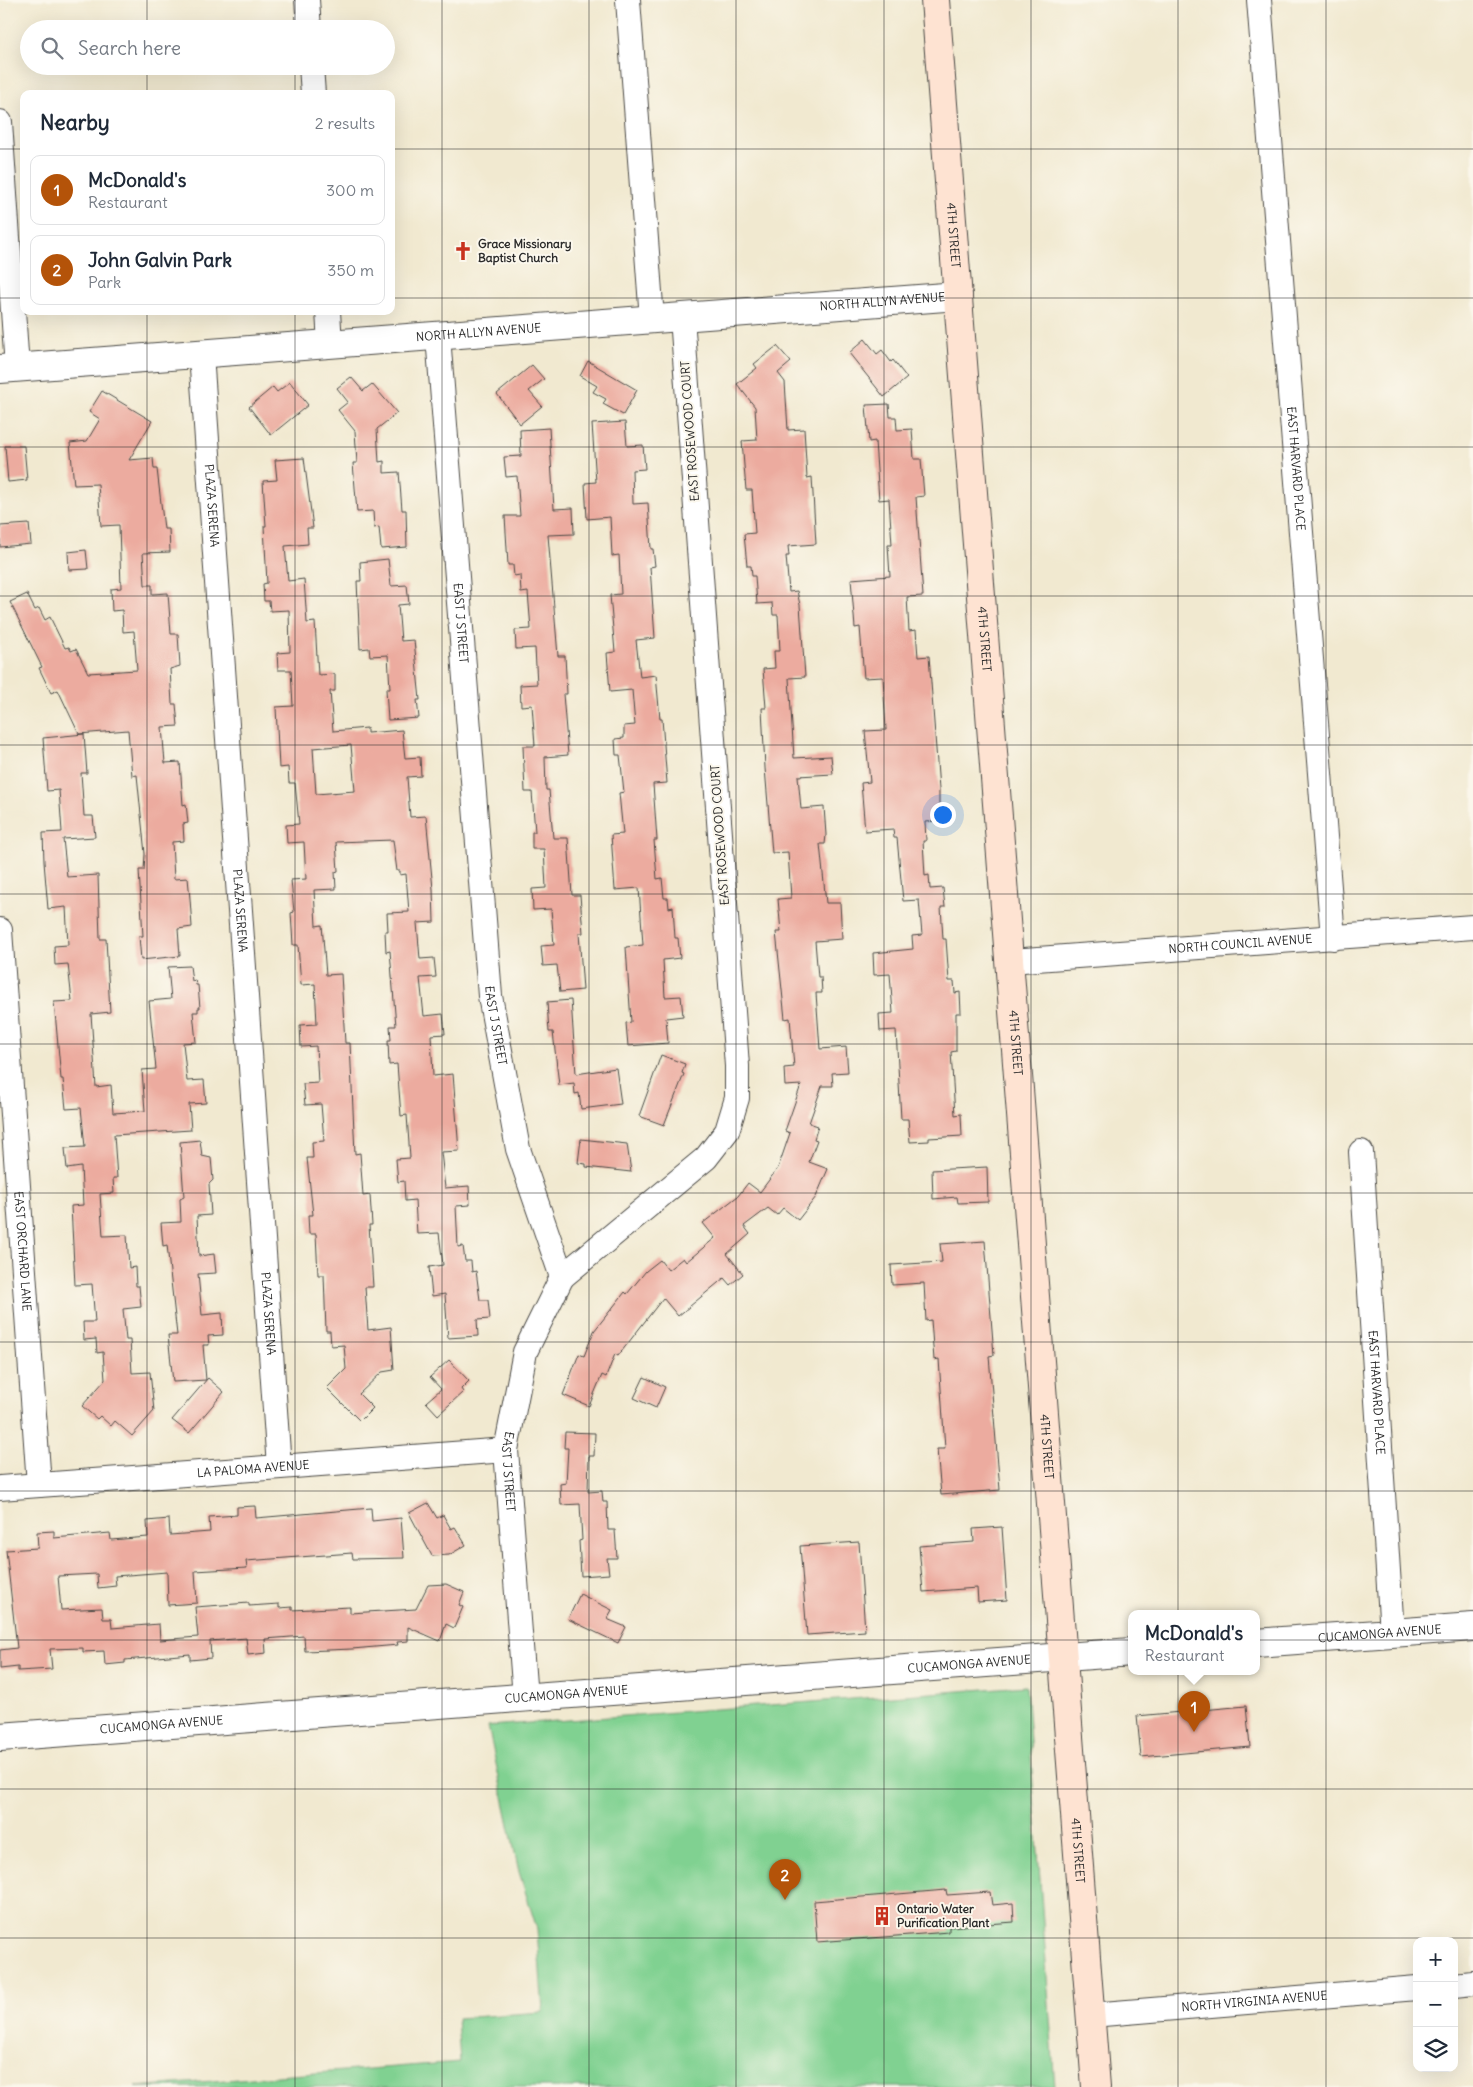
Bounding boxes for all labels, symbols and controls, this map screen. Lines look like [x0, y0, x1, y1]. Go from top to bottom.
search box [20, 20, 395, 75]
icon: search [38, 34, 66, 62]
text: Search here [78, 36, 181, 60]
text: Nearby [40, 109, 110, 136]
text: 2 results [315, 113, 375, 133]
text: McDonald's [88, 168, 186, 192]
text: 1 [54, 180, 60, 200]
text: 300 m [326, 180, 374, 200]
text: Restaurant [88, 192, 168, 212]
street label: 4TH STREET [944, 202, 964, 268]
place label: Grace Missionary Baptist Church [478, 236, 572, 266]
church icon: Grace Missionary Baptist Church [452, 240, 474, 262]
text: John Galvin Park [88, 248, 232, 272]
text: 2 [53, 260, 61, 280]
text: 350 m [327, 260, 374, 280]
text: Park [88, 272, 121, 292]
street label: NORTH ALLYN AVENUE [819, 289, 946, 314]
street label: NORTH ALLYN AVENUE [415, 320, 542, 344]
street label: EAST ROSEWOOD COURT [677, 360, 702, 502]
street label: EAST HARVARD PLACE [1284, 406, 1309, 531]
street label: PLAZA SERENA [202, 463, 223, 548]
street label: EAST J STREET [450, 582, 472, 664]
street label: 4TH STREET [975, 606, 995, 672]
street label: EAST ROSEWOOD COURT [707, 764, 732, 906]
your location [930, 802, 956, 828]
street label: PLAZA SERENA [230, 869, 251, 953]
street label: NORTH COUNCIL AVENUE [1168, 931, 1313, 956]
street label: EAST J STREET [482, 985, 511, 1066]
street label: 4TH STREET [1006, 1010, 1026, 1076]
street label: EAST ORCHARD LANE [11, 1191, 35, 1312]
street label: PLAZA SERENA [258, 1272, 279, 1356]
street label: EAST HARVARD PLACE [1366, 1330, 1388, 1455]
street label: 4TH STREET [1037, 1413, 1057, 1480]
street label: EAST J STREET [499, 1430, 519, 1512]
street label: LA PALOMA AVENUE [196, 1457, 310, 1480]
popup [1128, 1610, 1260, 1675]
text: McDonald's [1145, 1621, 1243, 1645]
street label: CUCAMONGA AVENUE [1317, 1621, 1442, 1645]
text: Restaurant [1145, 1645, 1224, 1665]
street label: CUCAMONGA AVENUE [907, 1652, 1032, 1676]
street label: CUCAMONGA AVENUE [504, 1682, 629, 1706]
pin: 1 [1178, 1691, 1210, 1732]
street label: CUCAMONGA AVENUE [99, 1712, 224, 1736]
street label: 4TH STREET [1068, 1817, 1088, 1884]
pin: 2 [769, 1859, 801, 1900]
place label: Ontario Water Purification Plant [897, 1901, 990, 1930]
building icon: Ontario Water Purification Plant [871, 1905, 893, 1927]
map controls [1413, 1937, 1458, 2072]
button: + [1413, 1937, 1458, 1982]
button: − [1413, 1982, 1458, 2027]
street label: NORTH VIRGINIA AVENUE [1181, 1987, 1328, 2014]
button: layers [1413, 2027, 1458, 2072]

